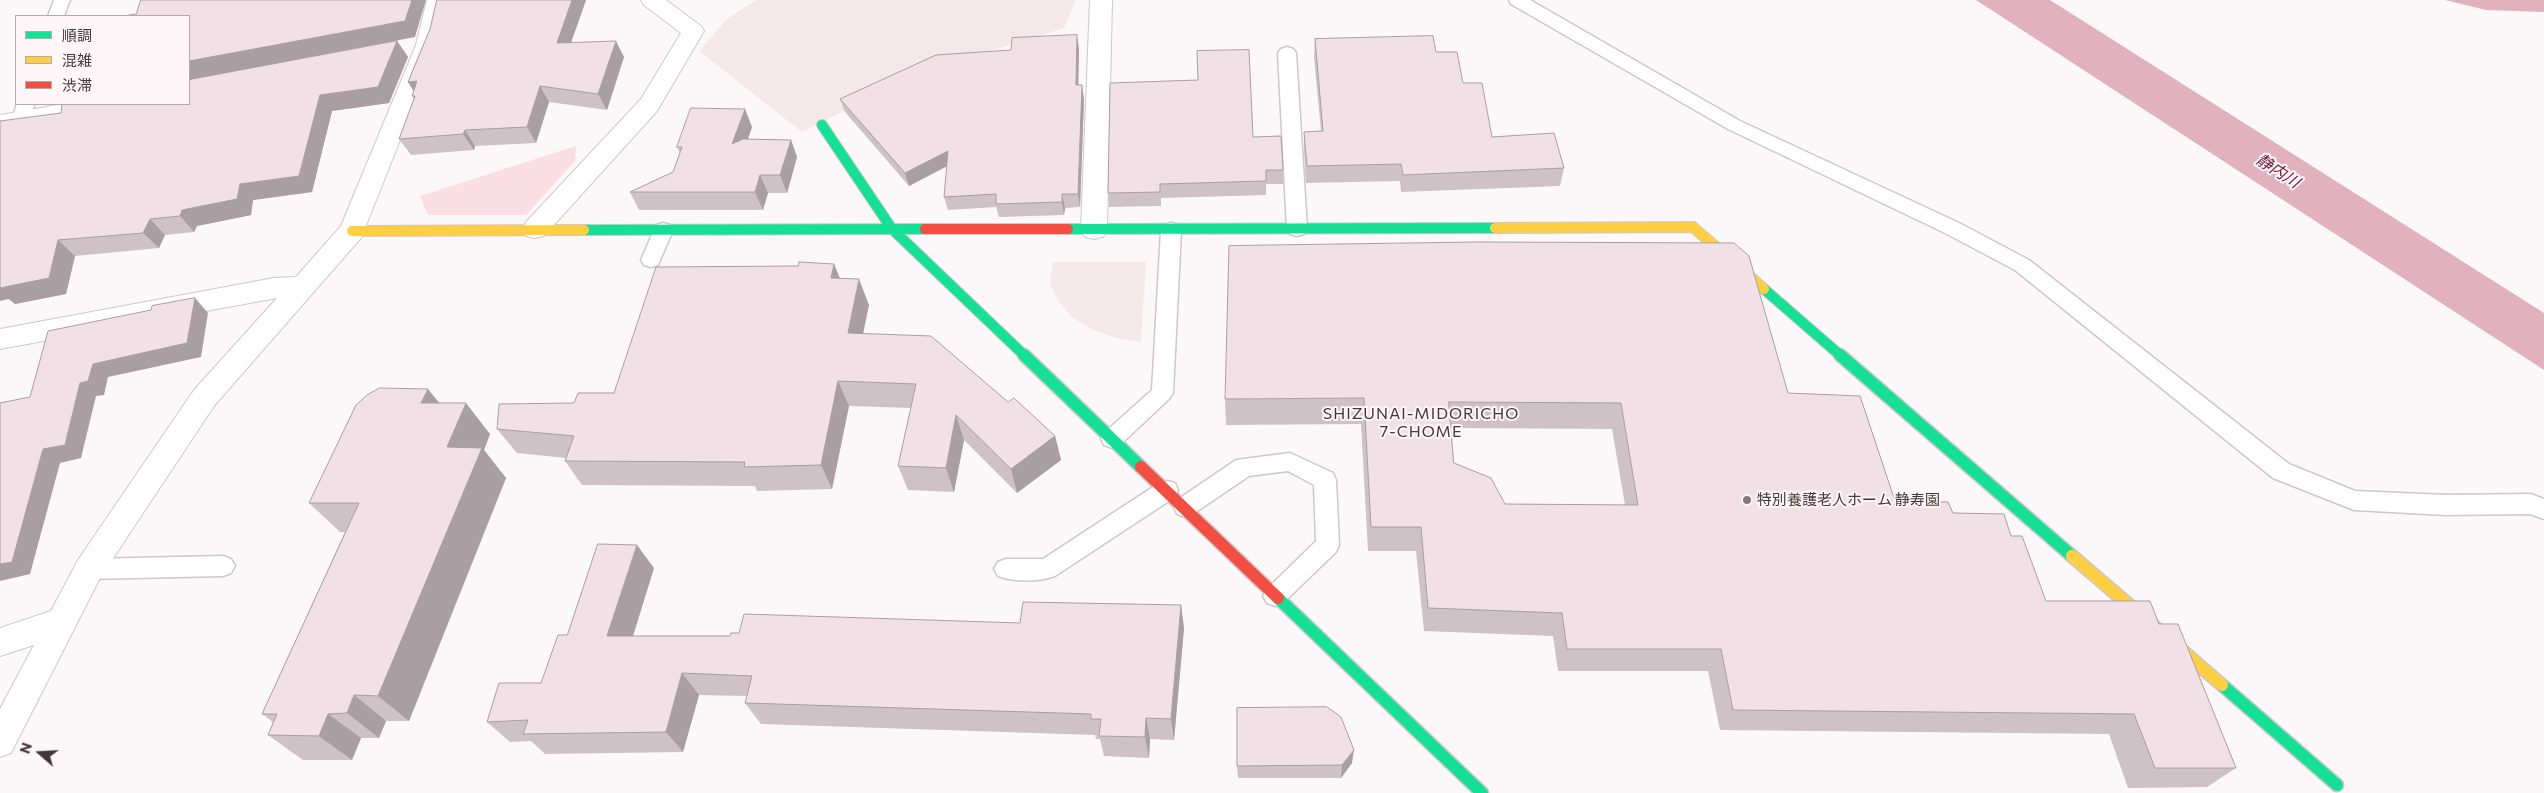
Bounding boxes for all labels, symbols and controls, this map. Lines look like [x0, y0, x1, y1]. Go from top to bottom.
legend [15, 15, 190, 105]
text: 順調 [62, 26, 92, 44]
text: 混雑 [62, 51, 92, 69]
text: 渋滞 [62, 76, 92, 94]
water label: 静内川 [2253, 150, 2303, 192]
district label: SHIZUNAI-MIDORICHO 7-CHOME [1321, 404, 1521, 442]
place label: 特別養護老人ホーム 静寿園 [1757, 491, 1940, 509]
marker: 特別養護老人ホーム 静寿園 [1741, 494, 1753, 506]
north arrow [15, 728, 65, 778]
text: N [16, 740, 35, 756]

